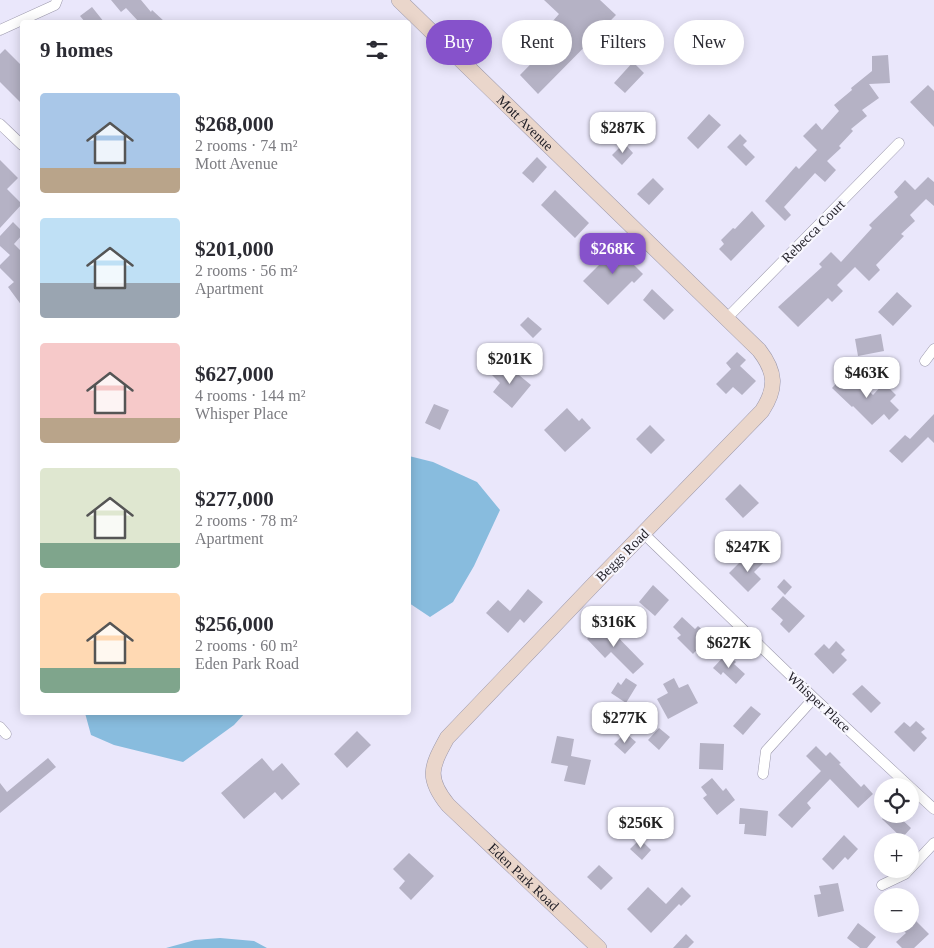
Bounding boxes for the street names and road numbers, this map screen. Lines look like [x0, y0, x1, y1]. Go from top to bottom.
street label: Mott Avenue [494, 92, 556, 154]
street label: Rebecca Court [779, 197, 848, 266]
street label: Beggs Road [593, 526, 652, 585]
street label: Whisper Place [784, 669, 853, 736]
street label: Eden Park Road [485, 840, 562, 914]

